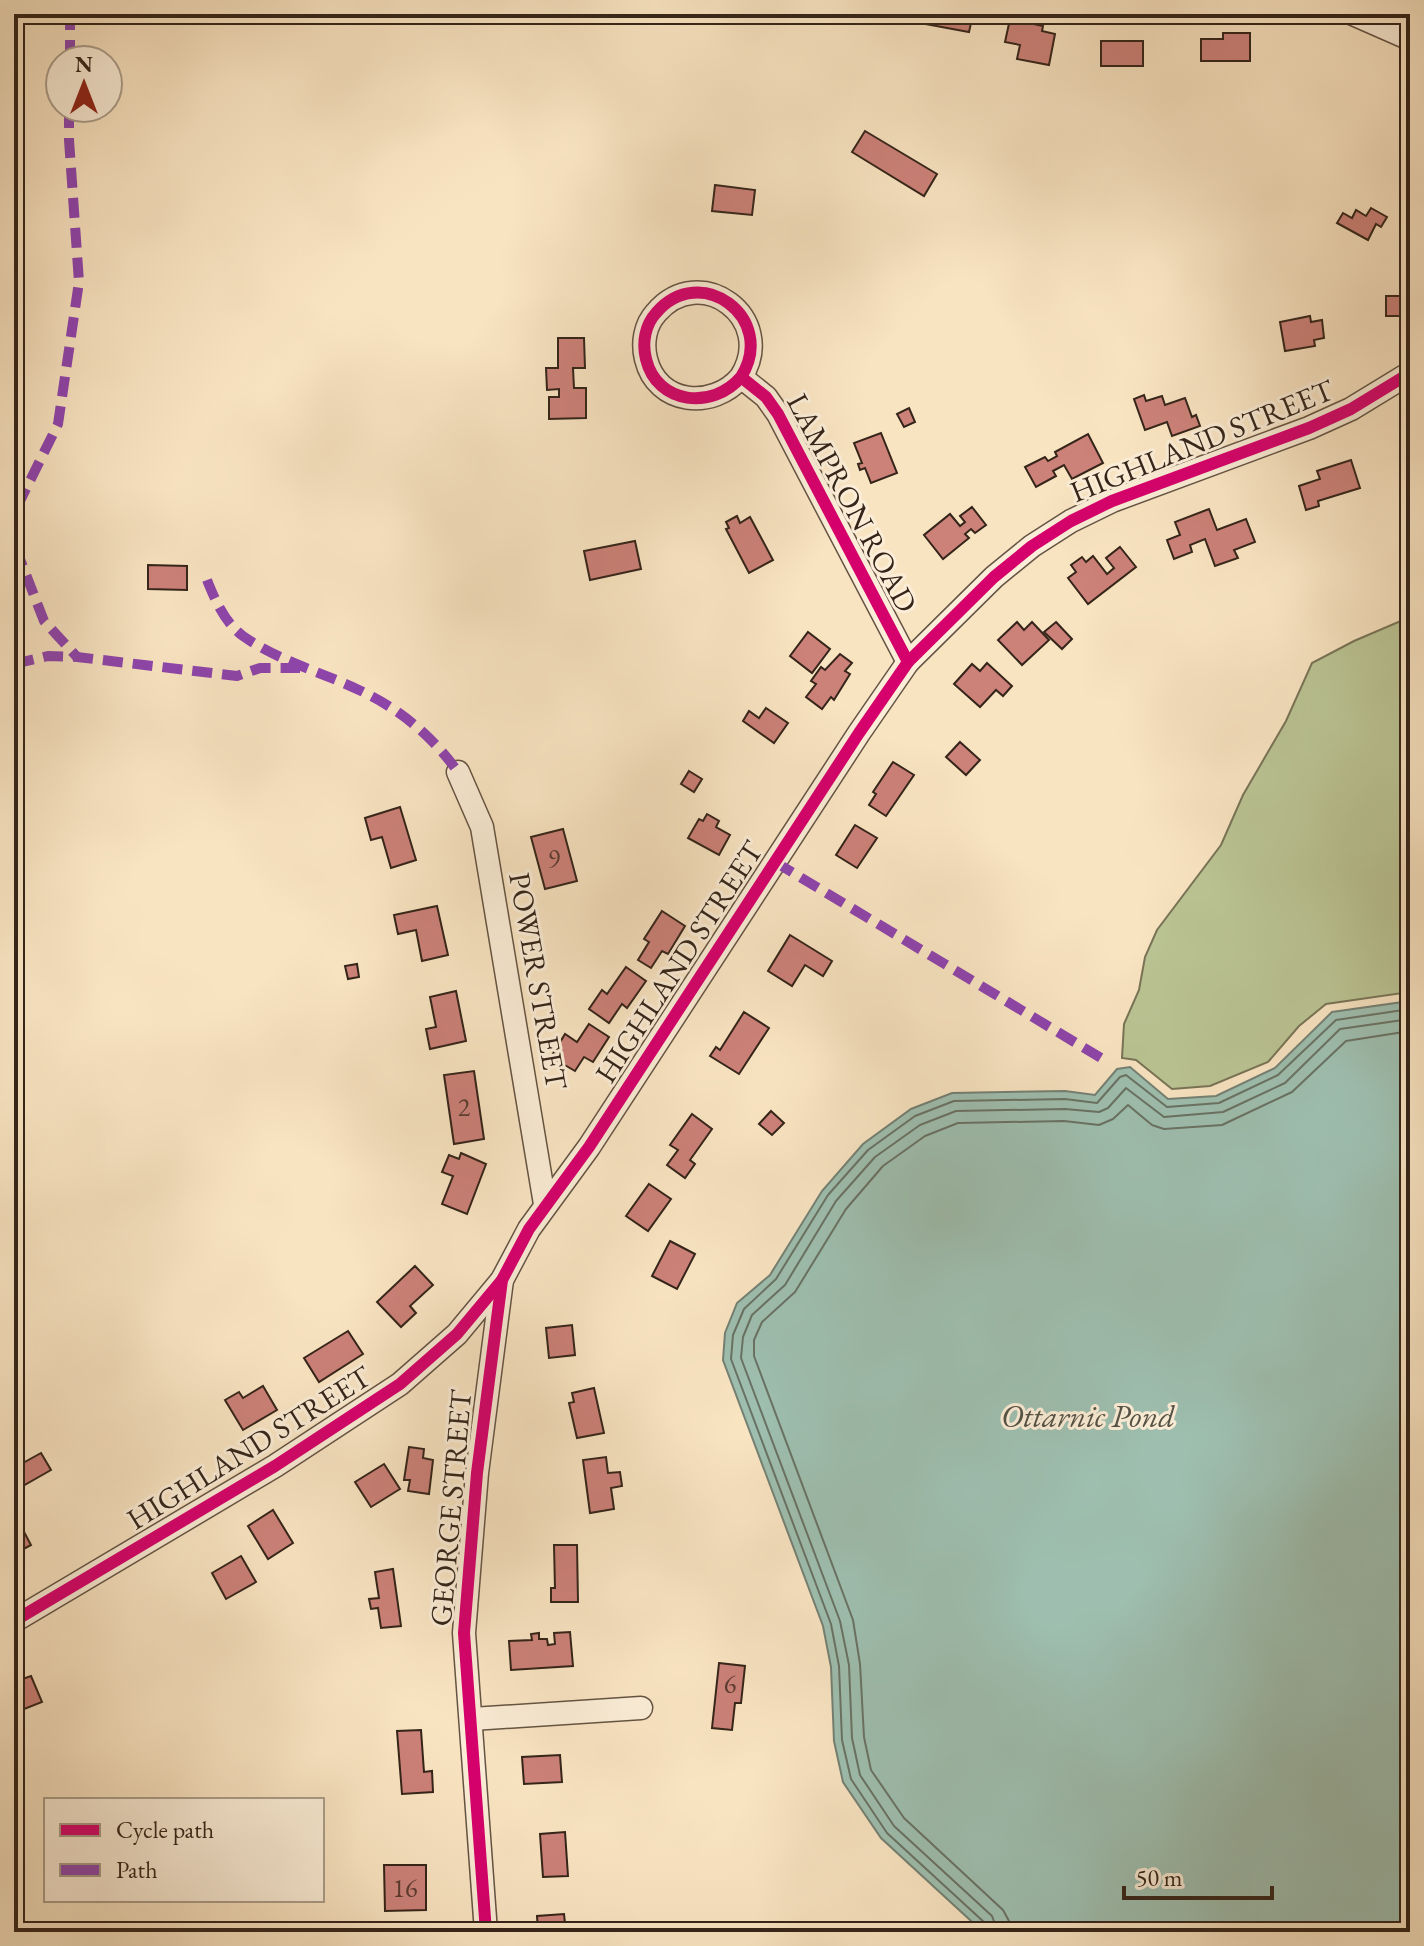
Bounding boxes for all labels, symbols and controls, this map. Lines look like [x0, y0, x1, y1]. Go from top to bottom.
north arrow [44, 44, 124, 124]
text: N [75, 50, 93, 79]
street label: HIGHLAND STREET [1064, 370, 1340, 511]
street label: LAMPRON ROAD [778, 386, 927, 619]
street label: HIGHLAND STREET [586, 833, 772, 1090]
house number: 9 [548, 842, 561, 876]
street label: POWER STREET [500, 869, 577, 1093]
house number: 2 [458, 1090, 471, 1124]
street label: HIGHLAND STREET [119, 1356, 379, 1538]
street label: GEORGE STREET [421, 1387, 480, 1628]
water label: Ottarnic Pond [1001, 1395, 1175, 1437]
house number: 6 [724, 1667, 736, 1701]
legend [44, 1798, 324, 1902]
text: Cycle path [116, 1814, 214, 1845]
scale bar [1124, 1850, 1272, 1900]
text: Path [116, 1854, 158, 1885]
text: 50 m [1136, 1862, 1183, 1893]
house number: 16 [393, 1871, 417, 1905]

